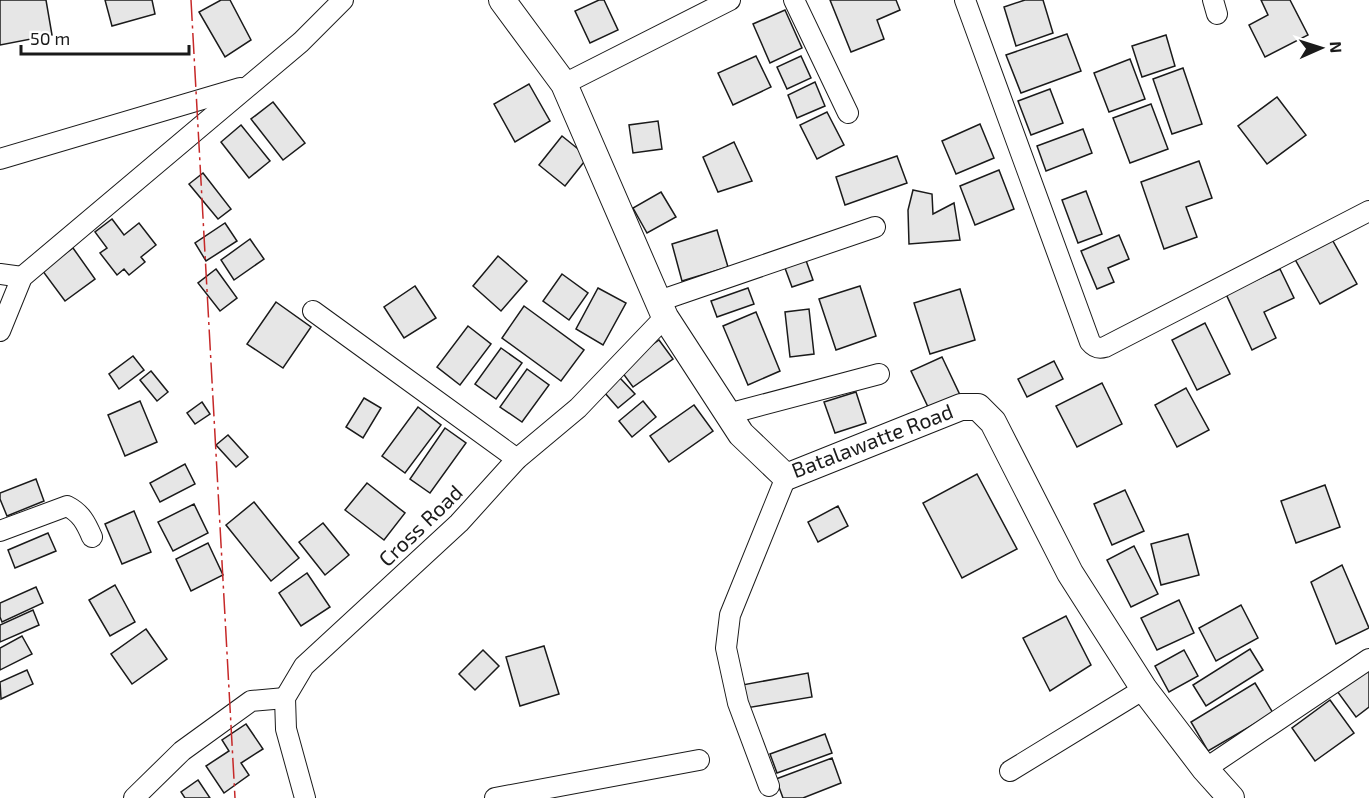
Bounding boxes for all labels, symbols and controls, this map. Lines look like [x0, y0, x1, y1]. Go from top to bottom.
scale bar [21, 18, 189, 56]
north arrow [1291, 18, 1351, 78]
text: 50 m [30, 27, 70, 49]
text: N [1327, 41, 1346, 53]
street label: Batalawatte Road [788, 398, 956, 482]
street label: Cross Road [373, 479, 467, 571]

